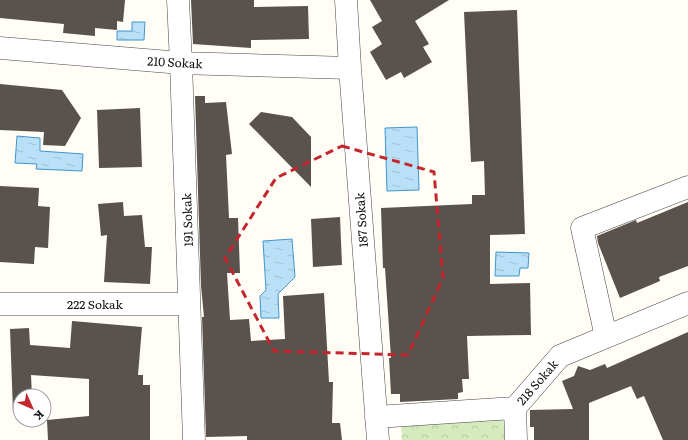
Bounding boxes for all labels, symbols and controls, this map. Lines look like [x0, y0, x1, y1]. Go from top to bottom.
street label: 210 Sokak [147, 52, 204, 72]
street label: 187 Sokak [350, 191, 372, 248]
street label: 191 Sokak [177, 192, 197, 247]
street label: 222 Sokak [67, 295, 124, 313]
street label: 218 Sokak [512, 355, 562, 409]
north arrow [12, 388, 52, 428]
text: K [31, 407, 48, 425]

